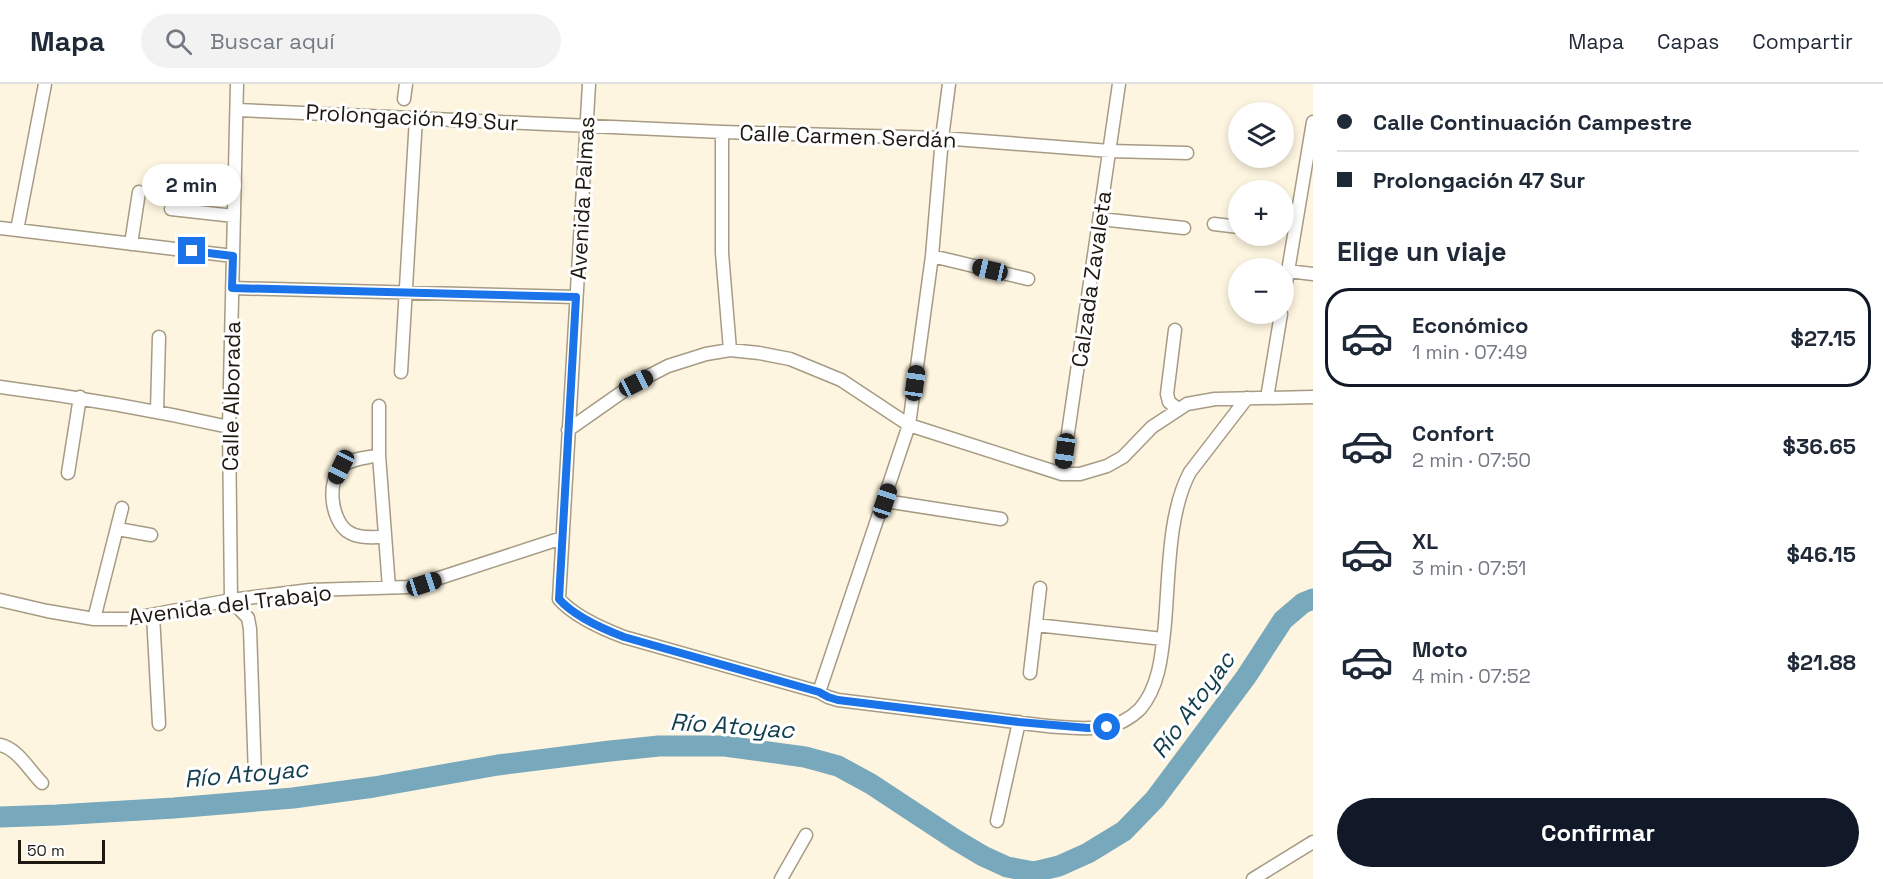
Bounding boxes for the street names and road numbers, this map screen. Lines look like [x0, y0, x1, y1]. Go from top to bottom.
street label: Prolongación 49 Sur [305, 97, 519, 137]
street label: Avenida Palmas [564, 116, 600, 280]
street label: Calle Carmen Serdán [739, 118, 957, 154]
street label: Calzada Zavaleta [1065, 189, 1117, 369]
street label: Calle Alborada [216, 320, 246, 471]
street label: Avenida del Trabajo [127, 578, 333, 630]

